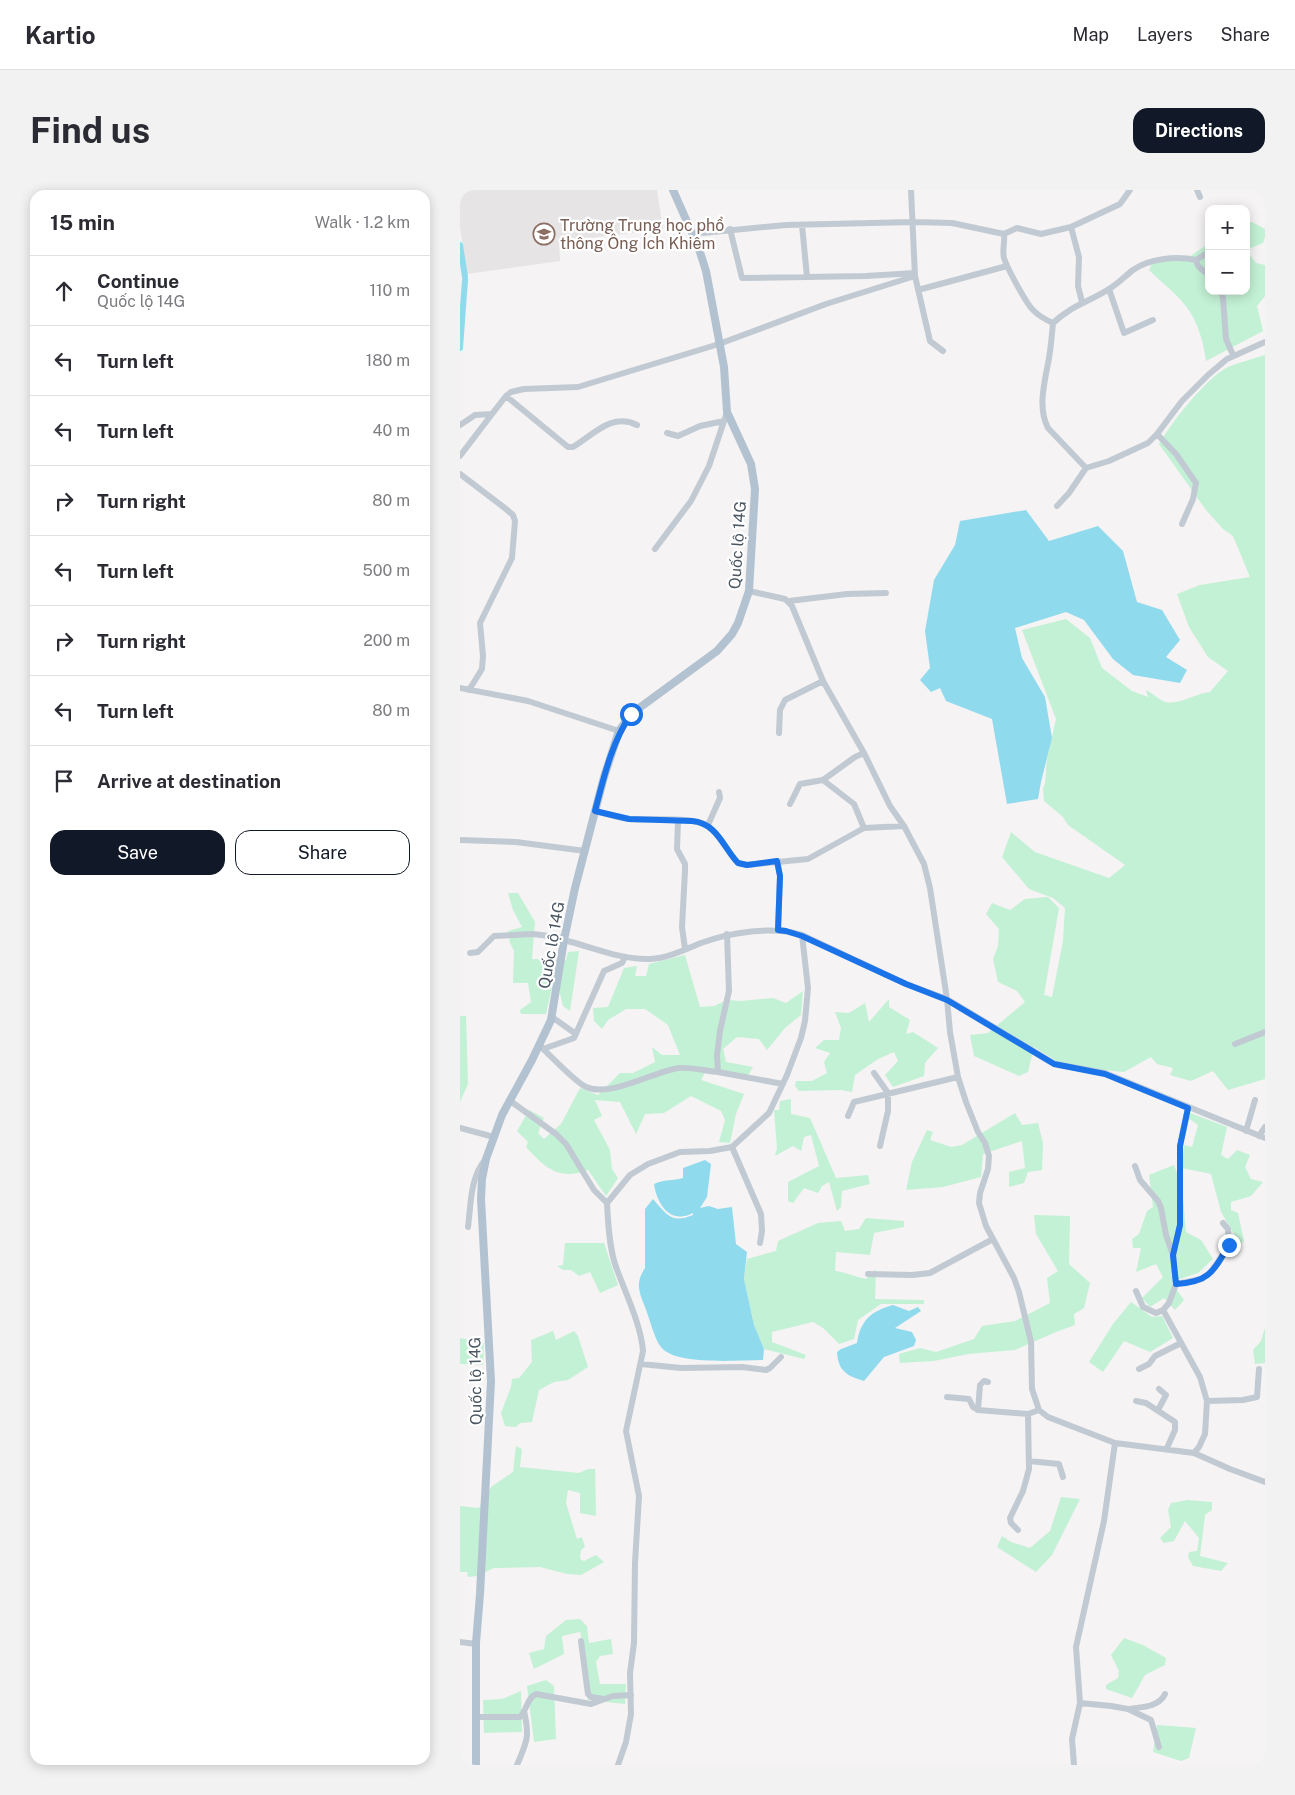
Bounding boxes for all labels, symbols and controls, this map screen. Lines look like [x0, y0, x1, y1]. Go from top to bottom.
text: Kartio [25, 21, 96, 49]
text: Map [1073, 24, 1109, 45]
text: Layers [1137, 24, 1193, 45]
text: Share [1221, 24, 1270, 45]
button: Directions [1133, 108, 1265, 153]
text: Find us [30, 110, 150, 151]
map controls [1205, 205, 1250, 295]
button: + [1205, 205, 1250, 250]
text: 15 min [50, 210, 115, 235]
text: Walk · 1.2 km [315, 213, 410, 232]
place label: Trường Trung học phổ thông Ông Ích Khiêm [560, 216, 724, 253]
school or university icon: Trường Trung học phổ thông Ông Ích Khiêm [532, 222, 556, 246]
button: − [1205, 250, 1250, 295]
text: Continue [97, 270, 179, 292]
icon: ahead [50, 277, 78, 305]
text: 110 m [369, 281, 410, 300]
text: Quốc lộ 14G [97, 292, 185, 311]
icon: left [50, 347, 78, 375]
text: Turn left [97, 350, 174, 372]
text: 180 m [366, 351, 410, 370]
icon: left [50, 417, 78, 445]
text: Turn left [97, 420, 174, 442]
text: 40 m [372, 421, 410, 440]
icon: right [50, 487, 78, 515]
text: Turn right [97, 490, 186, 512]
text: 80 m [372, 491, 410, 510]
street label: Quốc lộ 14G [725, 500, 750, 590]
icon: left [50, 557, 78, 585]
text: Turn left [97, 560, 174, 582]
text: 500 m [363, 561, 410, 580]
icon: right [50, 627, 78, 655]
text: Turn right [97, 630, 186, 652]
text: 200 m [363, 631, 410, 650]
icon: left [50, 697, 78, 725]
text: Turn left [97, 700, 174, 722]
text: 80 m [372, 701, 410, 720]
route start [620, 703, 643, 726]
icon: arrive [50, 767, 78, 795]
text: Arrive at destination [97, 770, 281, 792]
button: Save [50, 830, 225, 875]
button: Share [235, 830, 410, 875]
street label: Quốc lộ 14G [534, 900, 569, 990]
route end [1218, 1234, 1241, 1257]
street label: Quốc lộ 14G [465, 1337, 486, 1425]

